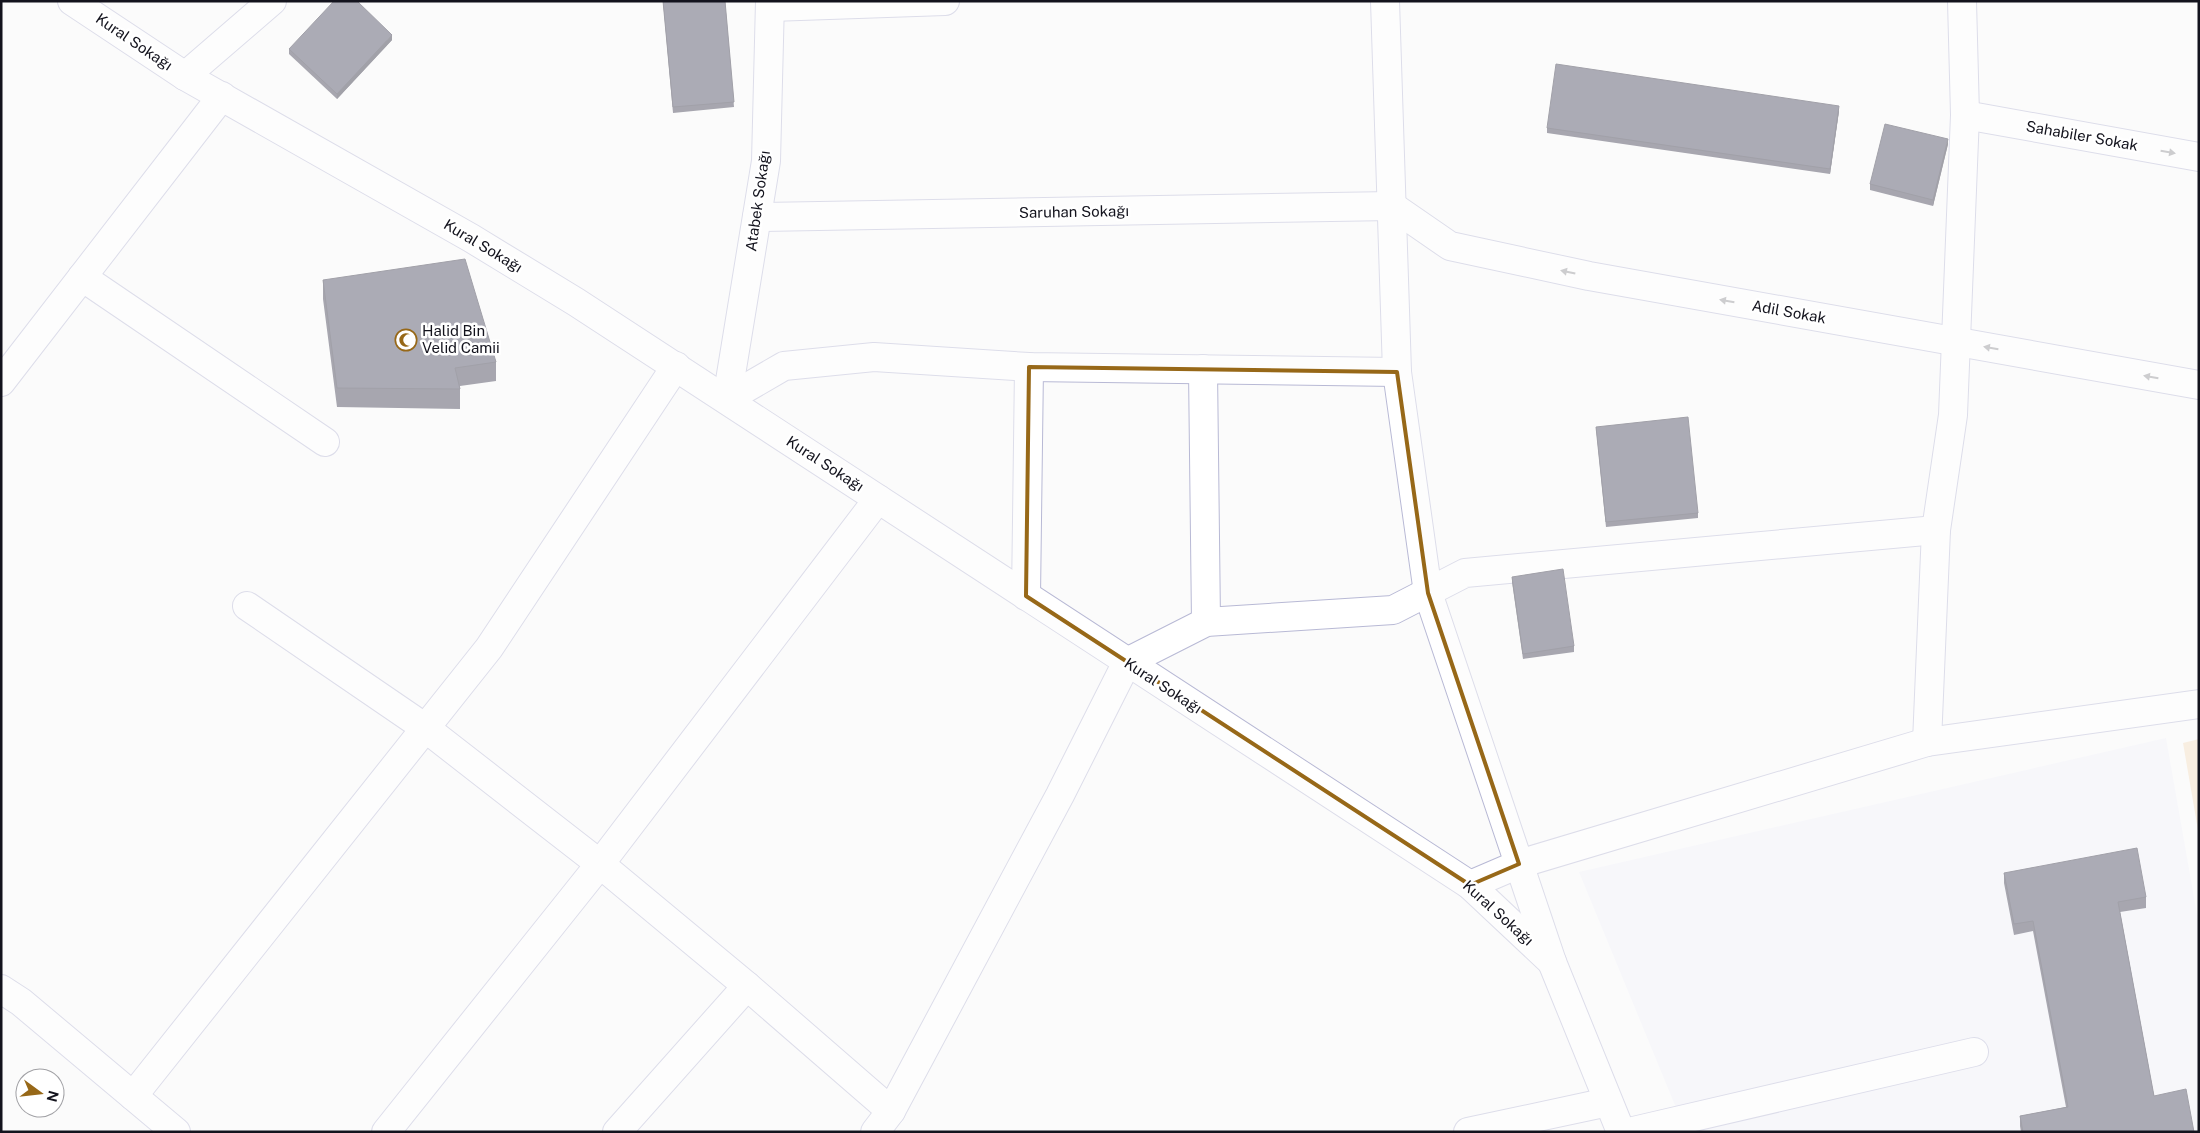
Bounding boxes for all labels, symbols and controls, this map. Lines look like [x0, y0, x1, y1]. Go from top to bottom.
street label: Kural Sokağı [93, 10, 176, 73]
street label: Sahabiler Sokak [2025, 117, 2140, 154]
one-way arrow [2160, 148, 2176, 156]
street label: Atabek Sokağı [742, 150, 773, 252]
street label: Saruhan Sokağı [1019, 202, 1129, 221]
street label: Kural Sokağı [441, 215, 526, 276]
one-way arrow [1560, 268, 1575, 276]
one-way arrow [1719, 297, 1735, 305]
street label: Adil Sokak [1751, 297, 1827, 326]
place label: Halid Bin Velid Camii [422, 322, 500, 356]
mosque icon: Halid Bin Velid Camii [394, 328, 418, 352]
one-way arrow [1982, 344, 1998, 352]
one-way arrow [2142, 372, 2158, 380]
street label: Kural Sokağı [783, 432, 867, 495]
street label: Kural Sokağı [1121, 654, 1205, 717]
street label: Kural Sokağı [1460, 877, 1537, 949]
north arrow [15, 1068, 65, 1118]
text: N [43, 1089, 62, 1104]

